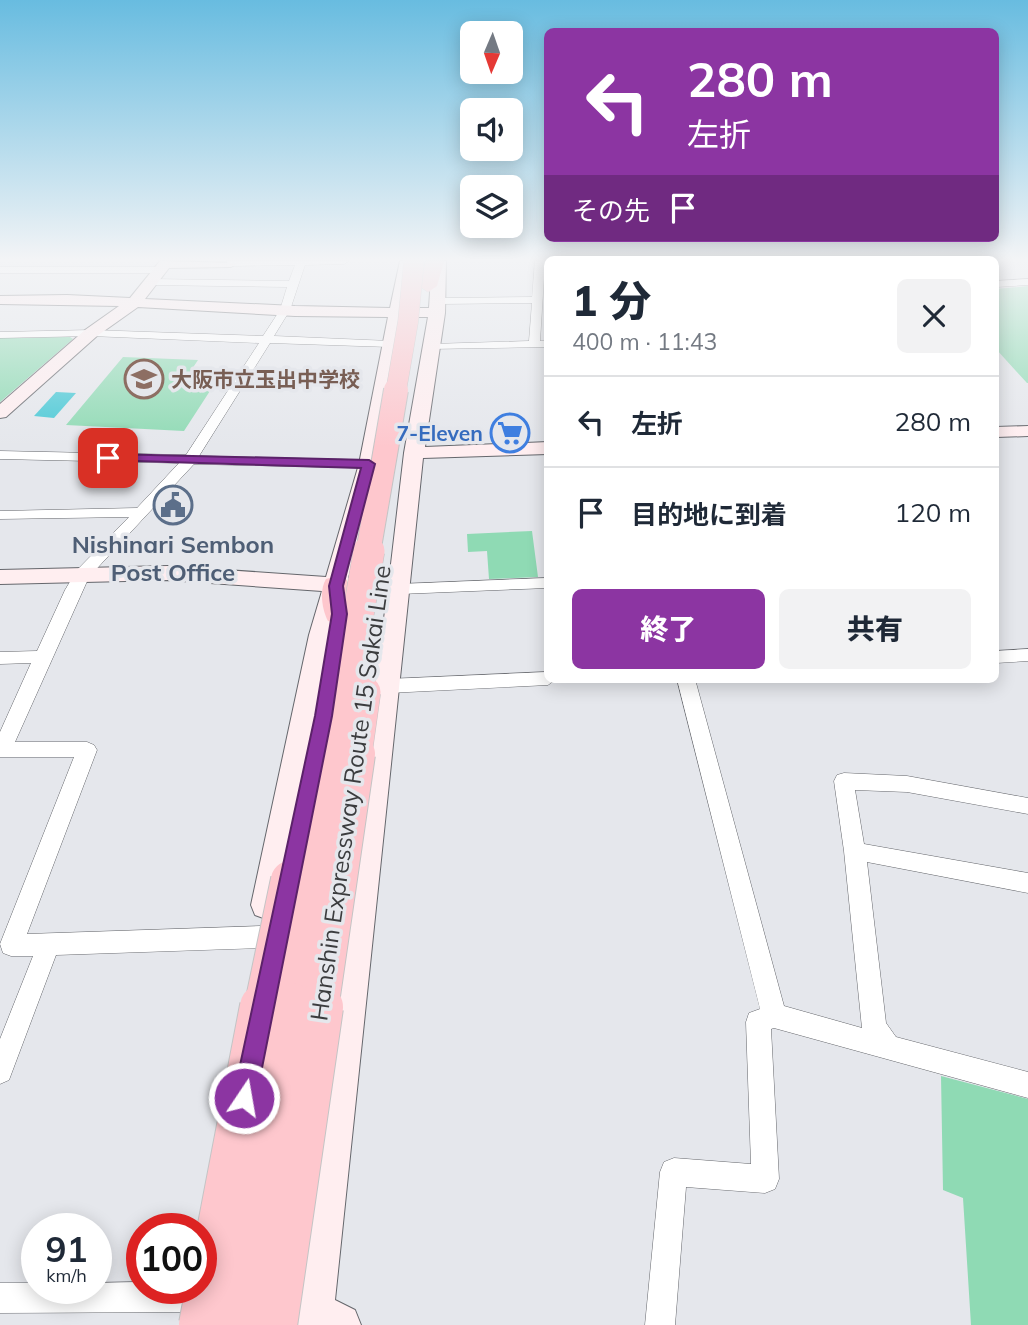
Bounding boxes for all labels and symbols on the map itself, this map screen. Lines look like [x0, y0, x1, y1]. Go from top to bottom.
north arrow [460, 21, 523, 84]
school or university icon: 大阪市立玉出中学校 [123, 358, 165, 400]
place label: 大阪市立玉出中学校 [171, 366, 360, 392]
supermarket icon: 7-Eleven [489, 412, 531, 454]
place label: 7-Eleven [397, 420, 483, 446]
pin [78, 428, 138, 488]
public building icon: Nishinari Sembon Post Office [152, 484, 194, 526]
place label: Nishinari Sembon Post Office [72, 529, 274, 587]
street label: Hanshin Expressway Route 15 Sakai Line [303, 563, 397, 1023]
position arrow [207, 1061, 281, 1135]
speed limit sign: 100 [126, 1213, 217, 1304]

